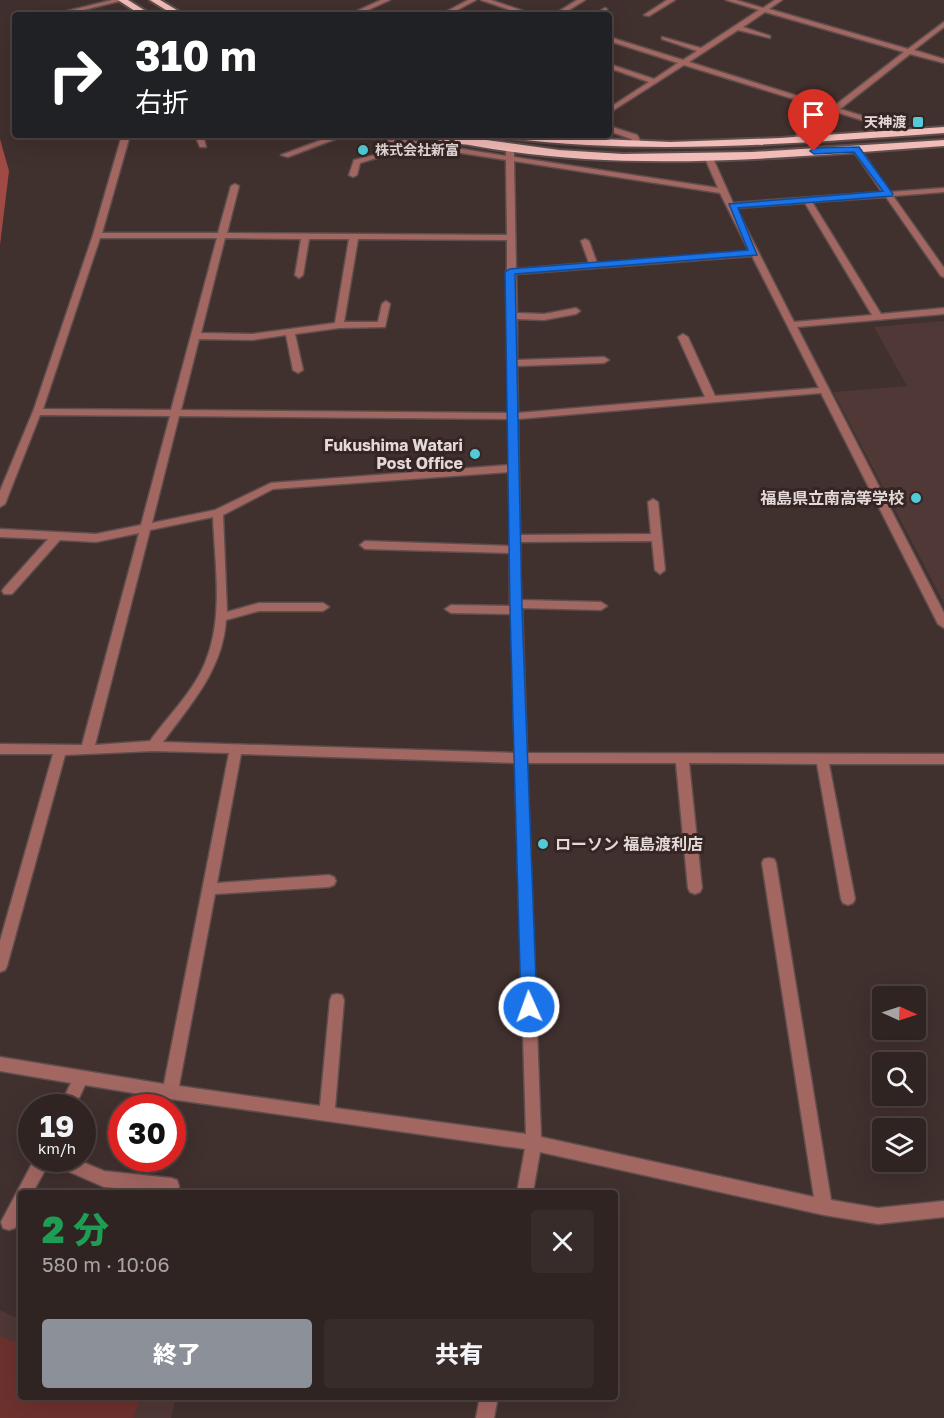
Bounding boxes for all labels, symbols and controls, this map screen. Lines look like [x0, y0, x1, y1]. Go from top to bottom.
text: 310 m [135, 30, 257, 80]
icon: right [36, 36, 114, 114]
text: 右折 [135, 86, 189, 118]
pin [788, 89, 839, 151]
icon: arrive [797, 98, 830, 131]
place label: 天神渡 [864, 113, 907, 130]
marker: 天神渡 [911, 115, 925, 129]
place label: 株式会社新富 [375, 141, 459, 158]
marker: 株式会社新富 [356, 143, 370, 157]
place label: Fukushima Watari Post Office [324, 435, 463, 473]
marker: Fukushima Watari Post Office [468, 447, 482, 461]
place label: 福島県立南高等学校 [760, 488, 904, 508]
marker: 福島県立南高等学校 [909, 491, 923, 505]
place label: ローソン 福島渡利店 [555, 834, 703, 854]
marker: ローソン 福島渡利店 [536, 837, 550, 851]
position arrow [497, 975, 561, 1039]
north arrow [872, 986, 926, 1040]
map controls [872, 986, 926, 1172]
button: search [872, 1052, 926, 1106]
speed limit sign: 30 [108, 1094, 186, 1172]
text: 19 [40, 1108, 74, 1144]
button: layers [872, 1118, 926, 1172]
text: km/h [38, 1139, 76, 1157]
text: 2 分 [42, 1208, 109, 1251]
button: close [531, 1210, 594, 1273]
text: 580 m · 10:06 [42, 1252, 170, 1276]
button: 終了 [42, 1319, 312, 1388]
button: 共有 [324, 1319, 594, 1388]

